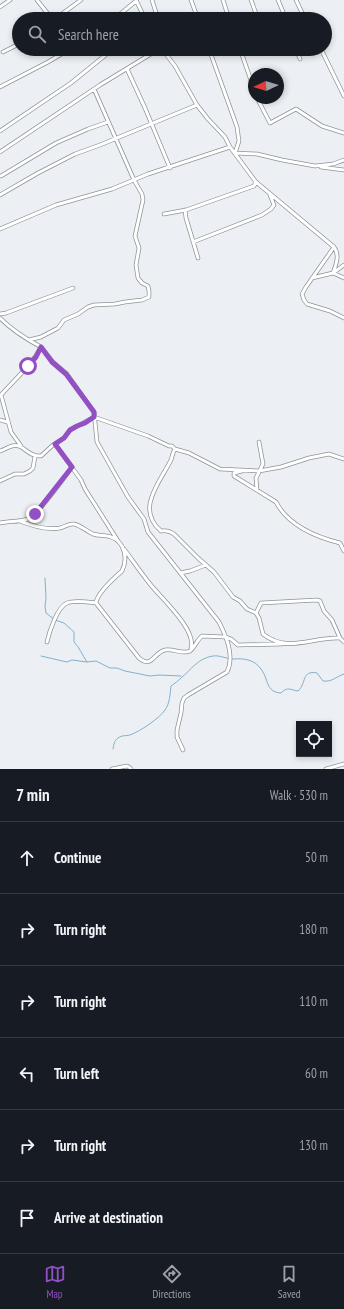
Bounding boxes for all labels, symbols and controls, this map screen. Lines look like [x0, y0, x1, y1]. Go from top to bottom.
search box [12, 12, 332, 56]
icon: search [26, 23, 48, 45]
text: Search here [58, 25, 119, 44]
north arrow [248, 68, 284, 104]
route start [19, 357, 37, 375]
route end [26, 505, 44, 523]
map controls [296, 721, 332, 757]
button: locate [296, 721, 332, 757]
text: 7 min [16, 784, 50, 806]
text: Walk · 530 m [270, 787, 328, 804]
icon: ahead [16, 847, 38, 869]
text: Continue [54, 848, 101, 867]
text: 50 m [305, 849, 328, 866]
icon: right [16, 919, 38, 941]
text: Turn right [54, 920, 106, 939]
text: 180 m [299, 921, 328, 938]
icon: right [16, 991, 38, 1013]
text: Turn right [54, 992, 106, 1011]
text: 110 m [299, 993, 328, 1010]
icon: left [16, 1063, 38, 1085]
text: Turn left [54, 1064, 99, 1083]
text: 60 m [305, 1065, 328, 1082]
icon: right [16, 1135, 38, 1157]
text: Turn right [54, 1136, 106, 1155]
text: 130 m [299, 1137, 328, 1154]
icon: arrive [16, 1207, 38, 1229]
text: Arrive at destination [54, 1208, 163, 1227]
tab: Map [44, 1263, 66, 1301]
tab: Directions [153, 1263, 191, 1301]
tab: Saved [278, 1263, 300, 1301]

